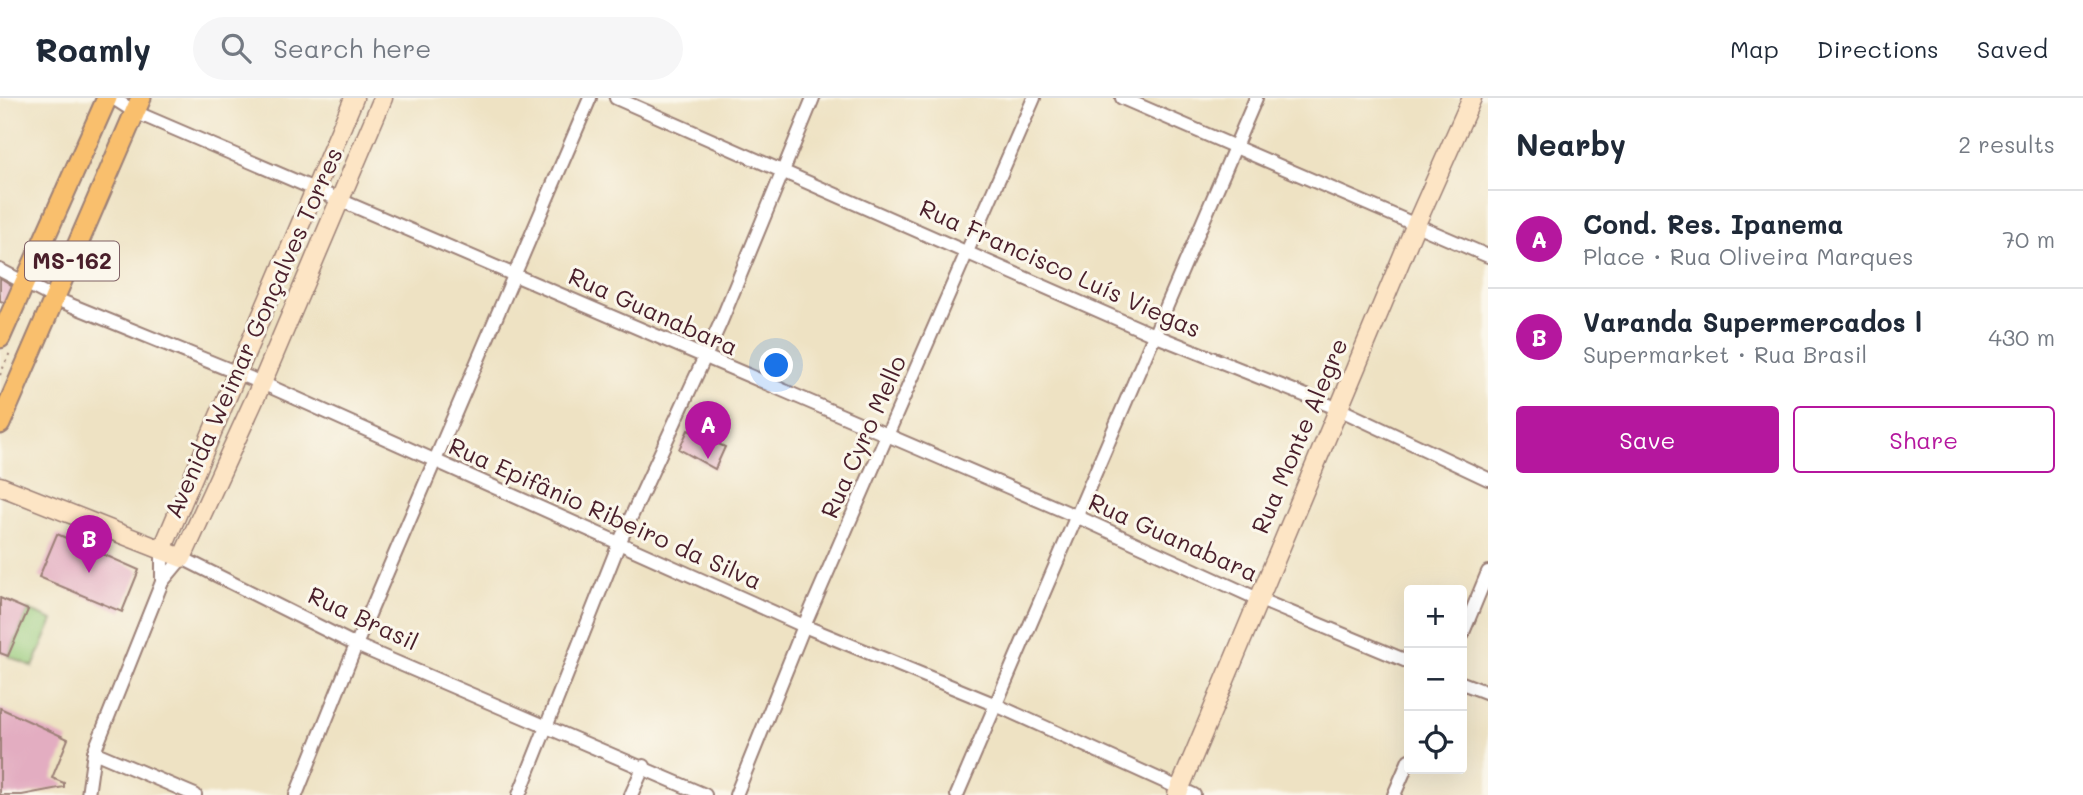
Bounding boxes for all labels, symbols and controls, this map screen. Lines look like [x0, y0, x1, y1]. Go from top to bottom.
search box [193, 17, 683, 80]
text: Roamly [35, 27, 151, 70]
icon: search [217, 29, 255, 67]
text: Search here [273, 31, 431, 65]
text: Map [1730, 33, 1779, 64]
text: Directions [1817, 33, 1939, 64]
text: Saved [1977, 33, 2048, 64]
text: Nearby [1516, 124, 1626, 164]
text: 2 results [1958, 129, 2055, 159]
street label: Avenida Weimar Gonçalves Torres [157, 142, 349, 523]
street label: Rua Francisco Luís Viegas [915, 191, 1206, 344]
text: Cond. Res. Ipanema [1583, 207, 1843, 241]
text: A [1531, 224, 1547, 254]
text: 70 m [2002, 224, 2055, 254]
text: Place · Rua Oliveira Marques [1583, 241, 1913, 271]
road number: MS-162 [25, 242, 119, 280]
street label: Rua Guanabara [564, 259, 743, 362]
text: Varanda Supermercados l [1583, 305, 1922, 339]
text: B [1531, 322, 1547, 352]
text: 430 m [1988, 322, 2055, 352]
street label: Rua Monte Alegre [1243, 333, 1354, 538]
text: Supermarket · Rua Brasil [1583, 339, 1867, 369]
your location [759, 348, 793, 382]
street label: Rua Cyro Mello [813, 350, 912, 523]
pin: A [685, 401, 731, 459]
button: Save [1516, 406, 1779, 473]
button: Share [1793, 406, 2055, 473]
street label: Rua Epifânio Ribeiro da Silva [444, 429, 767, 596]
street label: Rua Guanabara [1084, 485, 1263, 588]
pin: B [66, 515, 112, 573]
street label: Rua Brasil [304, 579, 424, 657]
map controls [1404, 585, 1467, 774]
button: + [1404, 585, 1467, 648]
button: − [1404, 648, 1467, 711]
button: locate [1404, 711, 1467, 774]

